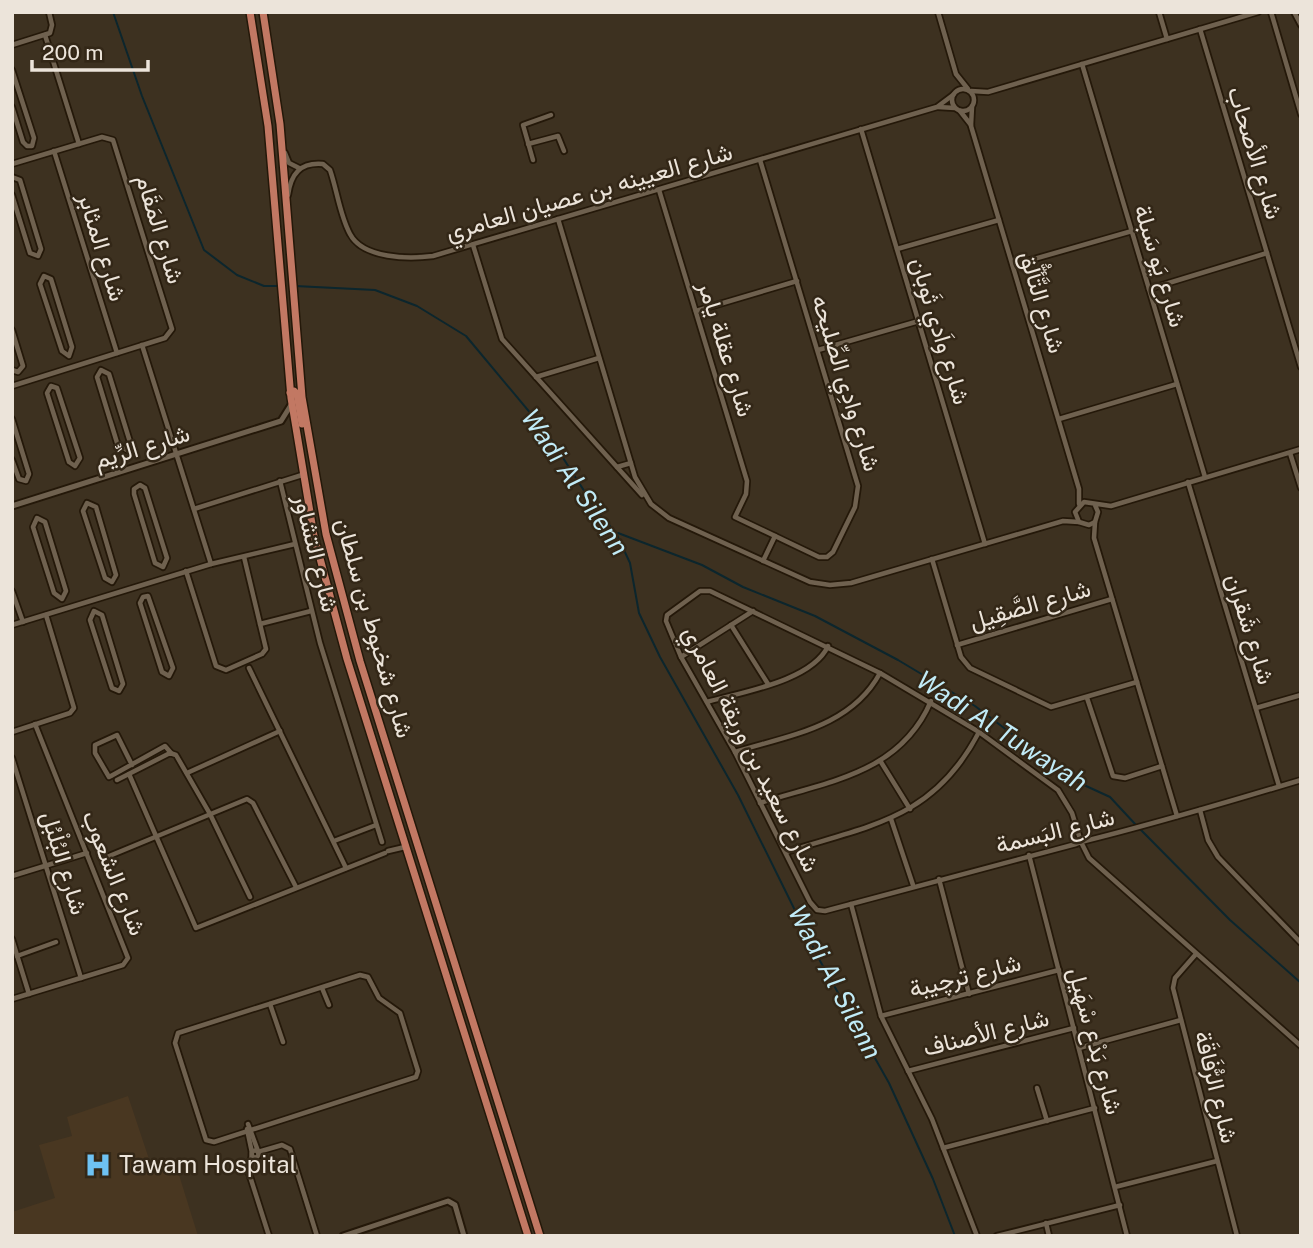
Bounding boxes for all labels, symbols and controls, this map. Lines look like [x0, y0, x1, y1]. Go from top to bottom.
scale bar [32, 28, 147, 72]
text: 200 m [42, 40, 103, 65]
street label: شارع الأصحاب [1220, 83, 1289, 223]
street label: شارع العيينه بن عصيان العامري [442, 137, 737, 251]
street label: شارع المَقَام [128, 171, 191, 288]
street label: شارع المثابر [70, 188, 133, 305]
street label: شارع يَو سَبلة [1126, 201, 1193, 331]
street label: شارع التَّألُّق [1011, 246, 1076, 357]
street label: شارع واَدي ثَوبان [900, 254, 977, 409]
street label: شارع عقلة يامر [690, 277, 761, 421]
street label: شارع وادِي الصِّليحه [801, 291, 887, 476]
water label: Wadi Al Silenn [515, 403, 636, 561]
street label: شارع الرِّيم [90, 418, 194, 477]
street label: شارع التشاور [286, 490, 345, 615]
street label: شارع شخبوط بن سلطان [327, 515, 420, 742]
street label: شارع شَقران [1218, 570, 1281, 688]
street label: شارع الصَّقِيل [966, 573, 1094, 638]
street label: شارع سعيد بن وريقة العامري [672, 621, 826, 879]
water label: Wadi Al Tuwayah [911, 664, 1094, 797]
street label: شارع البَسمة [992, 802, 1118, 861]
street label: شارع الشعوب [74, 806, 153, 940]
street label: شارع البُلْبُل [33, 807, 94, 919]
water label: Wadi Al Silenn [782, 900, 889, 1064]
street label: شارع ترچيبة [906, 948, 1024, 1005]
street label: شارع بَدْع سْهَيل [1060, 964, 1129, 1118]
street label: شارع الأصناف [920, 1003, 1052, 1064]
street label: شارع الرُّفَاقَة [1187, 1028, 1244, 1147]
hospital icon: Tawam Hospital [83, 1150, 113, 1180]
place label: Tawam Hospital [119, 1150, 297, 1178]

